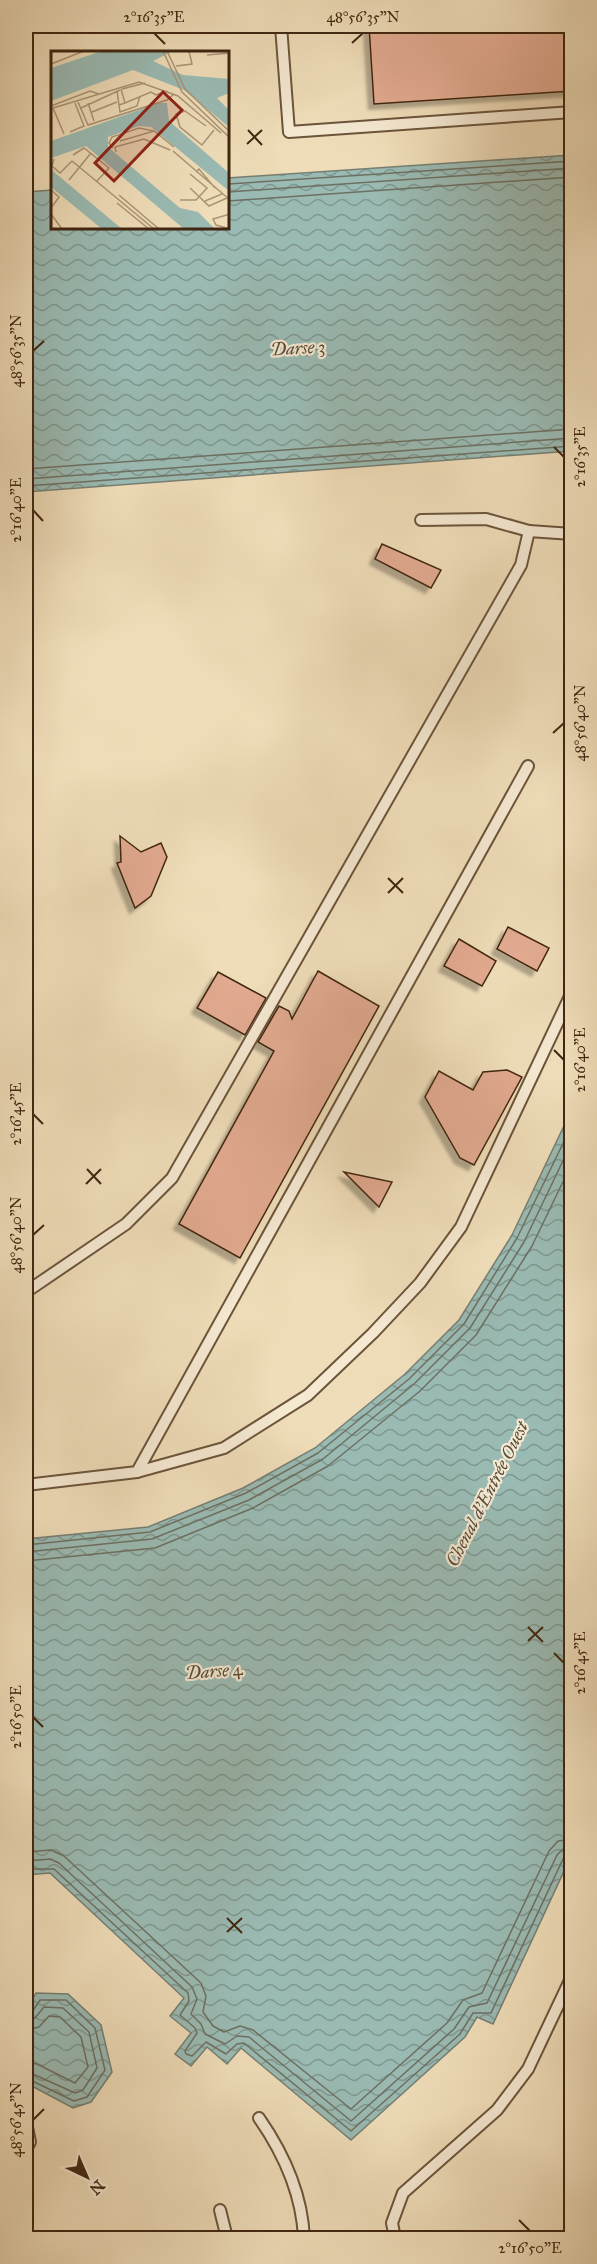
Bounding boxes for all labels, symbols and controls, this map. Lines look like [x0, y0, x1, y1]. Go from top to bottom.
text: 2°16'35"E [124, 8, 185, 26]
text: 48°56'35"N [327, 8, 400, 26]
inset map [51, 51, 230, 230]
text: 48°56'35"N [7, 314, 25, 387]
water label: Darse 3 [270, 336, 326, 360]
text: 2°16'35"E [571, 426, 589, 487]
text: 2°16'40"E [7, 477, 25, 542]
text: 48°56'40"N [571, 684, 589, 761]
text: 2°16'40"E [571, 1027, 589, 1092]
text: 2°16'45"E [7, 1082, 25, 1146]
text: 48°56'40"N [7, 1196, 25, 1273]
water label: Chenal d'Entrée Ouest [441, 1417, 534, 1570]
text: 2°16'45"E [571, 1631, 589, 1695]
water label: Darse 4 [185, 1658, 244, 1684]
text: 2°16'50"E [7, 1685, 25, 1749]
text: 48°56'45"N [7, 2082, 25, 2158]
north arrow [57, 2147, 117, 2207]
text: N [85, 2176, 109, 2199]
text: 2°16'50"E [498, 2239, 562, 2257]

